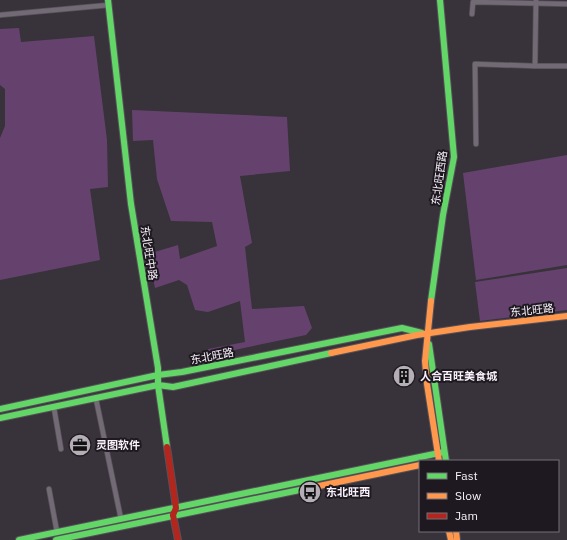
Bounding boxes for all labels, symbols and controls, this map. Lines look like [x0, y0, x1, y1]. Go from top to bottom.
street label: 东北旺西路 [428, 150, 450, 206]
street label: 东北旺中路 [138, 225, 160, 281]
street label: 东北旺路 [509, 301, 555, 319]
street label: 东北旺路 [189, 345, 235, 367]
building icon: 人合百旺美食城 [391, 363, 417, 389]
place label: 人合百旺美食城 [420, 369, 498, 383]
office icon: 灵图软件 [67, 432, 93, 458]
place label: 灵图软件 [96, 438, 140, 452]
legend [419, 460, 559, 532]
text: Fast [455, 468, 478, 483]
bus stop icon: 东北旺西 [297, 479, 323, 505]
place label: 东北旺西 [326, 485, 370, 499]
text: Slow [455, 488, 481, 503]
text: Jam [455, 508, 478, 523]

